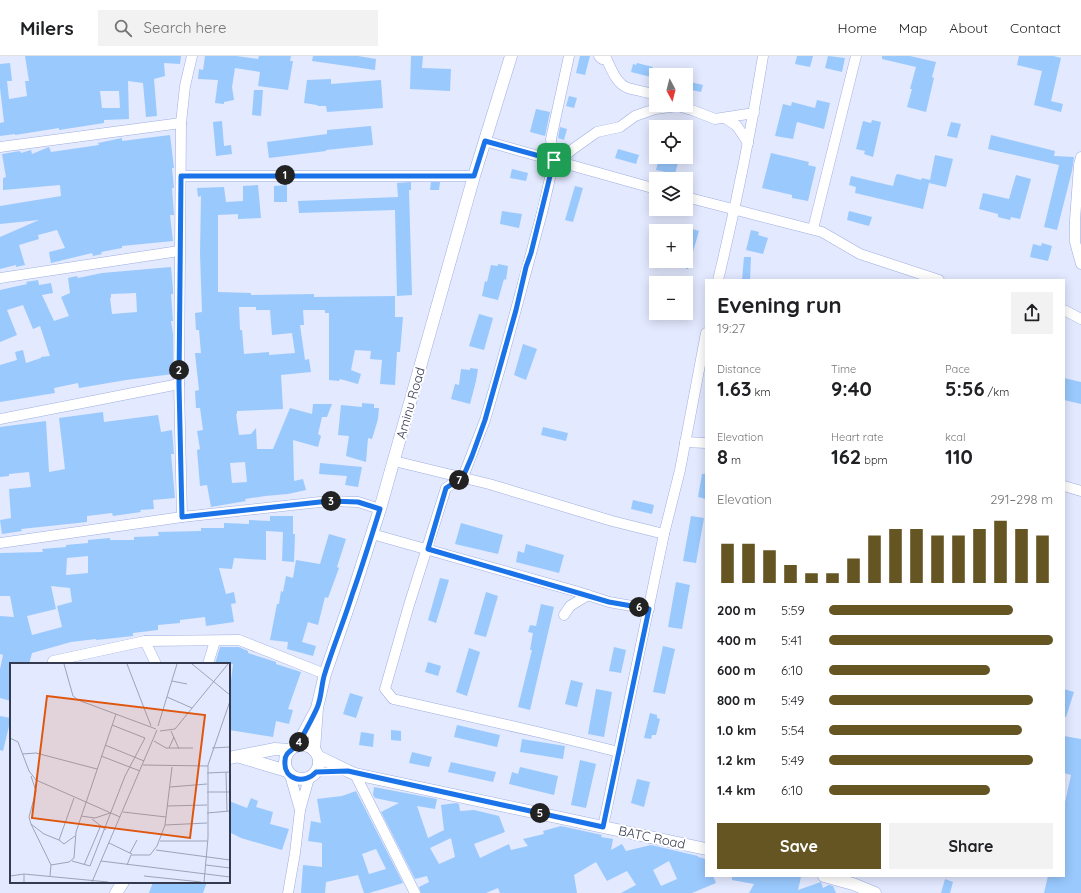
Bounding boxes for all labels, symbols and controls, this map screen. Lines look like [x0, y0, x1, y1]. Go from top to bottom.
search box [98, 10, 378, 46]
text: Milers [20, 16, 74, 40]
icon: search [112, 17, 134, 39]
text: Search here [144, 18, 226, 37]
text: Home [838, 19, 877, 37]
text: Map [899, 19, 927, 37]
text: About [949, 19, 988, 37]
text: Contact [1010, 19, 1061, 37]
north arrow [649, 68, 693, 112]
map controls [649, 68, 693, 320]
button: locate [649, 120, 693, 164]
pin [537, 143, 571, 177]
icon: arrive [543, 149, 565, 171]
pin: 1 [275, 165, 295, 185]
text: 1 [283, 168, 287, 182]
button: layers [649, 172, 693, 216]
button: + [649, 224, 693, 268]
button: − [649, 276, 693, 320]
text: Evening run [717, 291, 842, 319]
button: share [1011, 292, 1053, 334]
text: 19:27 [717, 320, 745, 336]
pin: 2 [169, 360, 189, 380]
text: Distance [717, 362, 761, 376]
text: Time [831, 362, 856, 376]
text: Pace [945, 362, 970, 376]
text: 2 [176, 363, 182, 377]
street label: Aminu Road [392, 365, 428, 441]
text: 1.63 [717, 376, 752, 401]
text: 9:40 [831, 376, 872, 401]
text: 5:56 [945, 376, 985, 401]
text: km [752, 385, 770, 399]
text: /km [985, 385, 1009, 399]
text: Elevation [717, 430, 763, 444]
text: Heart rate [831, 430, 883, 444]
text: kcal [945, 430, 966, 444]
text: 8 [717, 444, 728, 469]
text: 162 [831, 444, 861, 469]
text: 110 [945, 444, 973, 469]
text: m [728, 453, 741, 467]
text: bpm [861, 453, 888, 467]
pin: 7 [449, 470, 469, 490]
text: 7 [456, 473, 462, 487]
pin: 3 [321, 491, 341, 511]
text: Elevation [717, 491, 772, 507]
text: 291–298 m [990, 491, 1053, 507]
text: 3 [328, 494, 334, 508]
pin: 6 [629, 597, 649, 617]
text: 6 [636, 600, 642, 614]
text: 200 m [717, 602, 756, 618]
text: 5:59 [781, 602, 805, 618]
text: 400 m [717, 632, 756, 648]
text: 5:41 [781, 632, 802, 648]
text: 600 m [717, 662, 756, 678]
text: 6:10 [781, 662, 803, 678]
inset map [10, 663, 230, 883]
text: 800 m [717, 692, 756, 708]
text: 5:49 [781, 692, 804, 708]
text: 1.0 km [717, 722, 756, 738]
text: 5:54 [781, 722, 804, 738]
pin: 4 [289, 732, 309, 752]
text: 4 [296, 735, 302, 749]
text: 1.2 km [717, 752, 756, 768]
text: 5:49 [781, 752, 804, 768]
text: 1.4 km [717, 782, 756, 798]
text: 6:10 [781, 782, 803, 798]
pin: 5 [530, 803, 550, 823]
text: 5 [537, 806, 543, 820]
street label: BATC Road [617, 822, 687, 852]
button: Save [717, 823, 881, 869]
button: Share [889, 823, 1053, 869]

